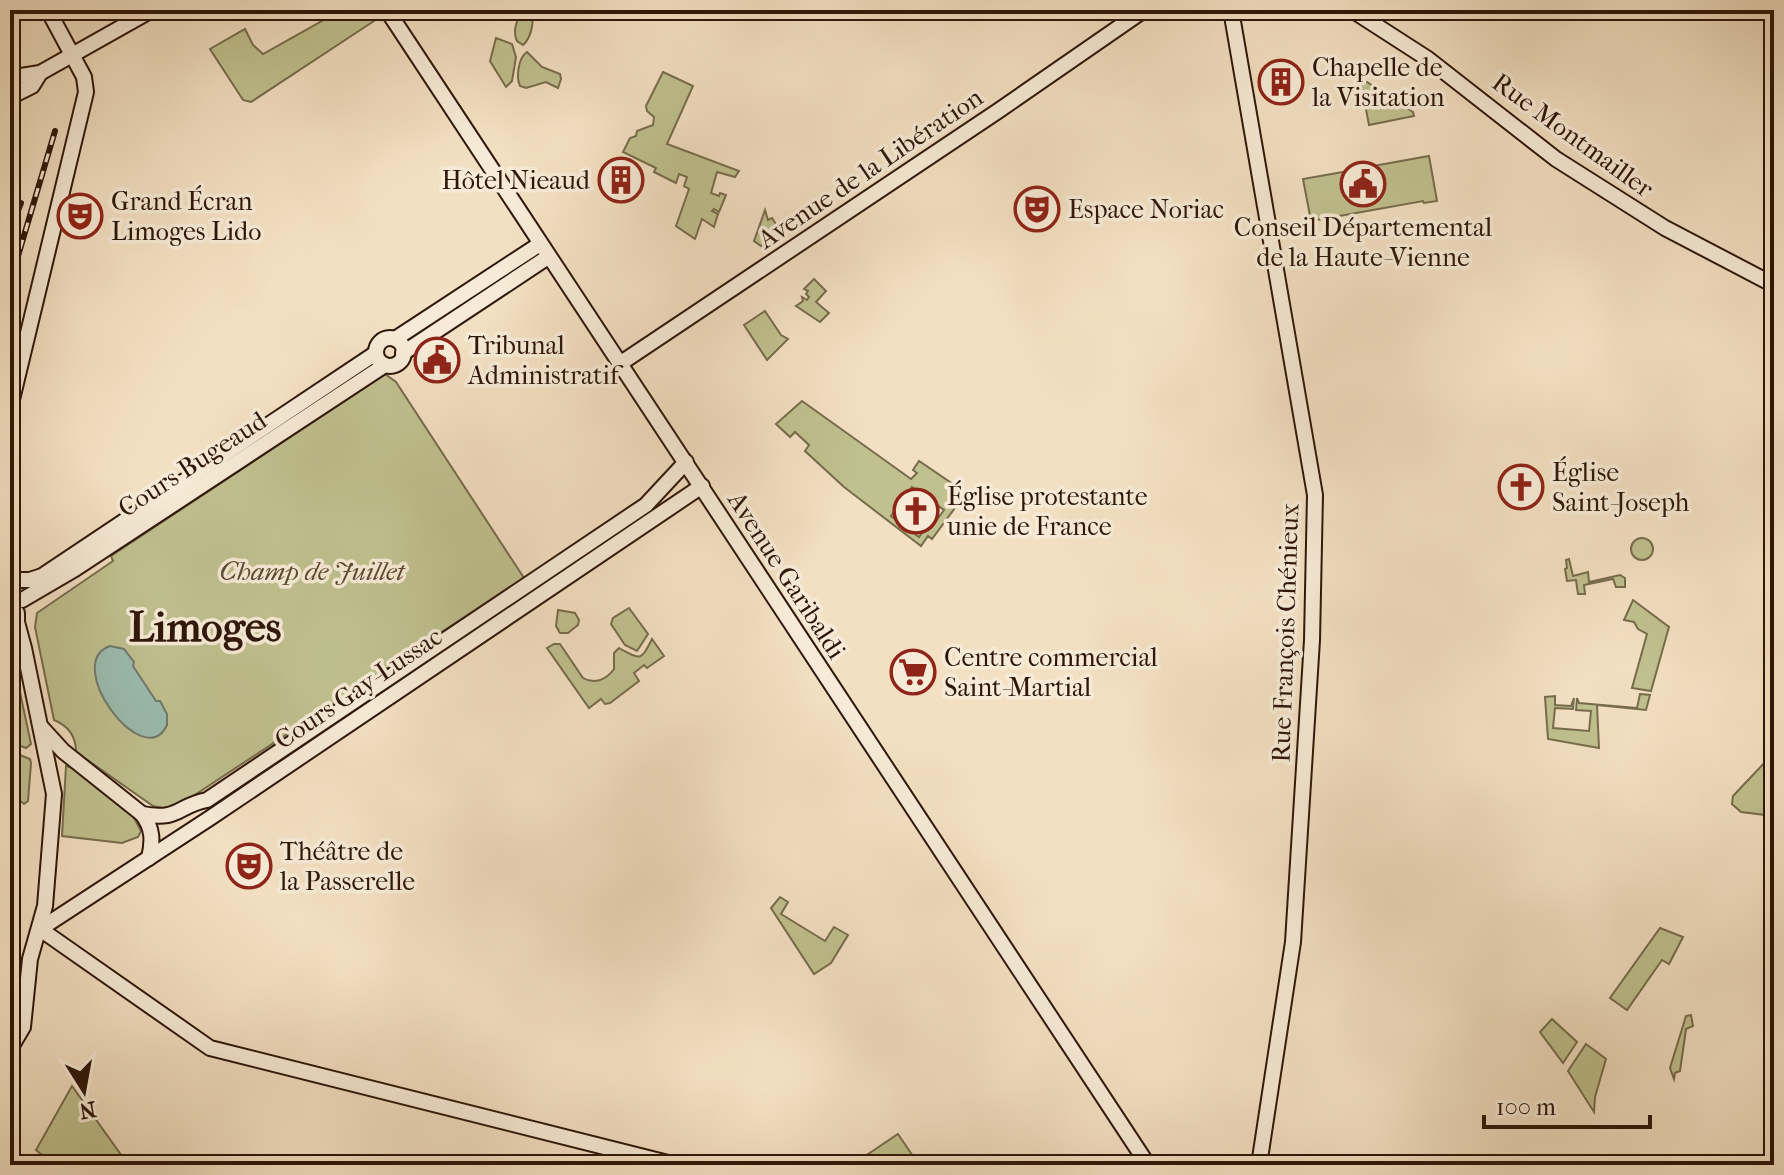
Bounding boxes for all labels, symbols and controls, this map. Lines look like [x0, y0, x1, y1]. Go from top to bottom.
place label: Chapelle de la Visitation [1311, 52, 1445, 113]
building icon: Chapelle de la Visitation [1257, 58, 1305, 106]
street label: Rue Montmailler [1486, 67, 1659, 204]
street label: Avenue de la Libération [751, 82, 989, 256]
building icon: Hôtel Nieaud [597, 156, 645, 204]
public building icon: Conseil Départemental de la Haute-Vienne [1339, 160, 1387, 208]
place label: Hôtel Nieaud [441, 165, 591, 196]
place label: Grand Écran Limoges Lido [111, 185, 261, 247]
theatre icon: Espace Noriac [1013, 185, 1061, 233]
theatre icon: Grand Écran Limoges Lido [56, 192, 104, 240]
place label: Espace Noriac [1068, 194, 1224, 225]
place label: Conseil Départemental de la Haute-Vienne [1234, 212, 1492, 273]
place label: Tribunal Administratif [467, 330, 624, 391]
public building icon: Tribunal Administratif [413, 336, 461, 384]
street label: Cours Bugeaud [112, 405, 273, 524]
place label: Église Saint-Joseph [1552, 456, 1690, 518]
church icon: Église Saint-Joseph [1497, 463, 1545, 511]
place label: Église protestante unie de France [946, 480, 1148, 542]
street label: Avenue Garibaldi [720, 485, 852, 665]
church icon: Église protestante unie de France [892, 487, 940, 535]
street label: Rue François Chénieux [1265, 502, 1306, 763]
park label: Champ de Juillet [220, 556, 407, 587]
district label: Limoges [129, 603, 281, 652]
street label: Cours Gay-Lussac [269, 621, 448, 756]
place label: Centre commercial Saint-Martial [944, 642, 1158, 703]
supermarket icon: Centre commercial Saint-Martial [889, 648, 937, 696]
place label: Théâtre de la Passerelle [279, 836, 415, 897]
theatre icon: Théâtre de la Passerelle [225, 842, 273, 890]
north arrow [44, 1051, 124, 1131]
scale bar [1484, 1079, 1650, 1129]
text: 100 m [1496, 1093, 1556, 1121]
text: N [77, 1095, 98, 1124]

